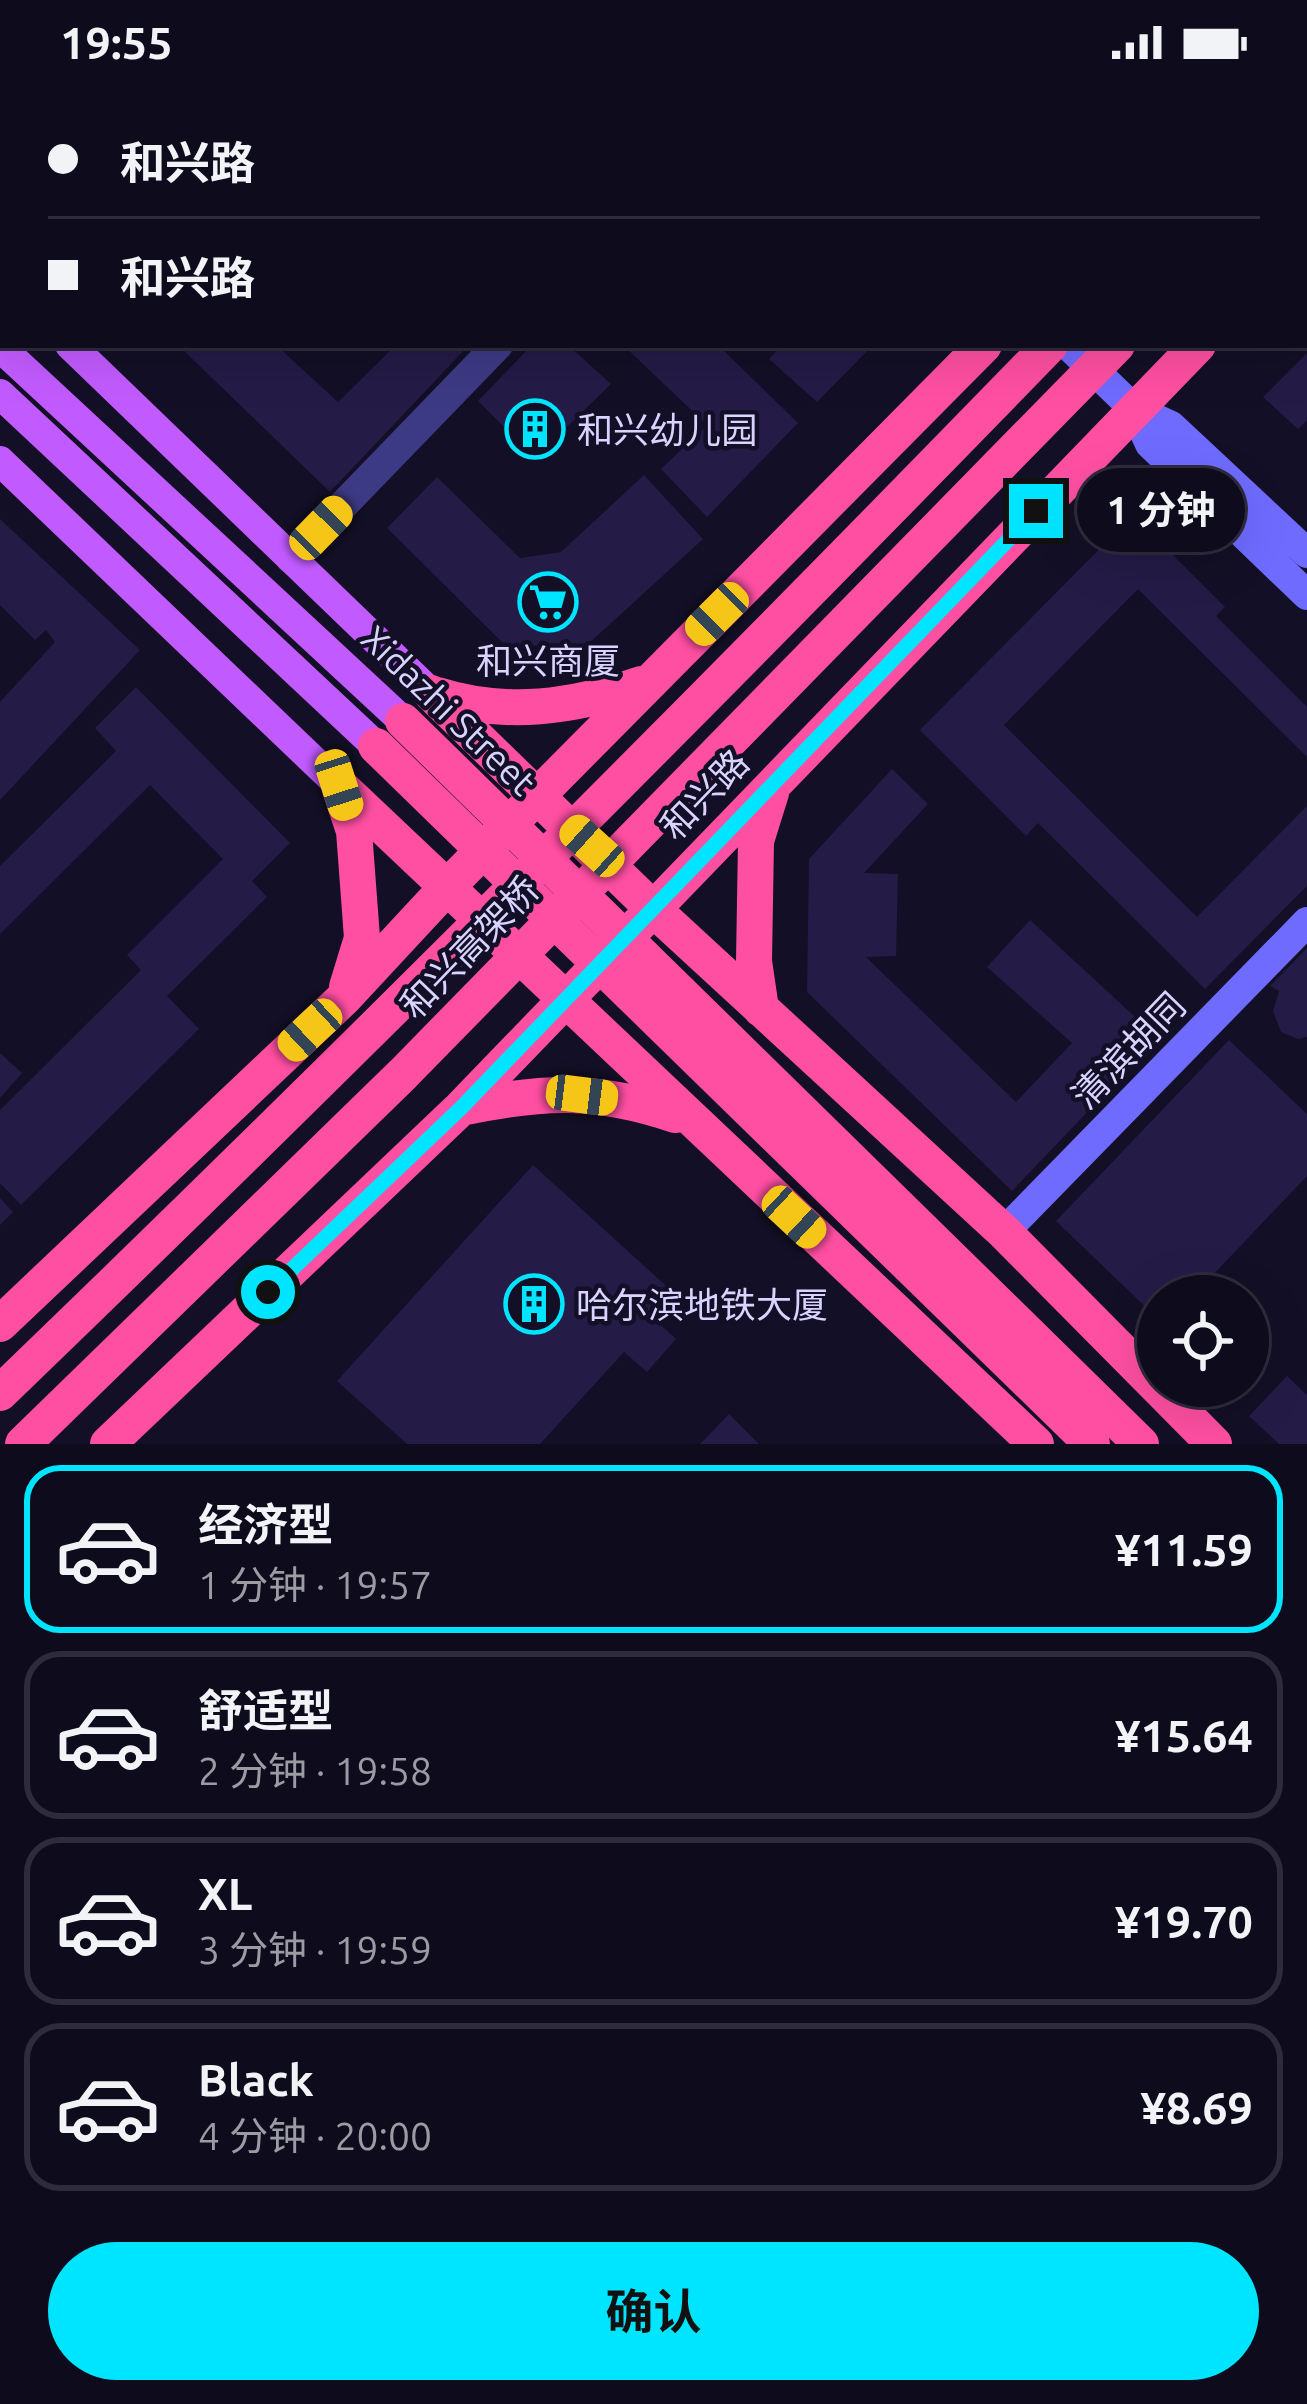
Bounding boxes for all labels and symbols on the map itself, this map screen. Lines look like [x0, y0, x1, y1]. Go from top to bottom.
building icon: 和兴幼儿园 [504, 398, 566, 460]
place label: 和兴幼儿园 [577, 409, 757, 450]
callout: 1 分钟 [1078, 469, 1246, 553]
route end [1009, 484, 1063, 538]
car [283, 490, 359, 566]
supermarket icon: 和兴商厦 [517, 571, 579, 633]
car [679, 576, 755, 652]
street label: Xidazhi Street [354, 617, 544, 803]
place label: 和兴商厦 [476, 640, 620, 681]
street label: 和兴路 [652, 741, 756, 847]
car [311, 745, 367, 825]
car [553, 809, 631, 883]
street label: 和兴高架桥 [392, 868, 546, 1026]
street label: 清滨胡同 [1063, 984, 1193, 1116]
car [271, 992, 349, 1068]
car [544, 1073, 620, 1117]
car [755, 1179, 833, 1255]
route start [241, 1265, 295, 1319]
building icon: 哈尔滨地铁大厦 [503, 1273, 565, 1335]
place label: 哈尔滨地铁大厦 [576, 1284, 828, 1325]

